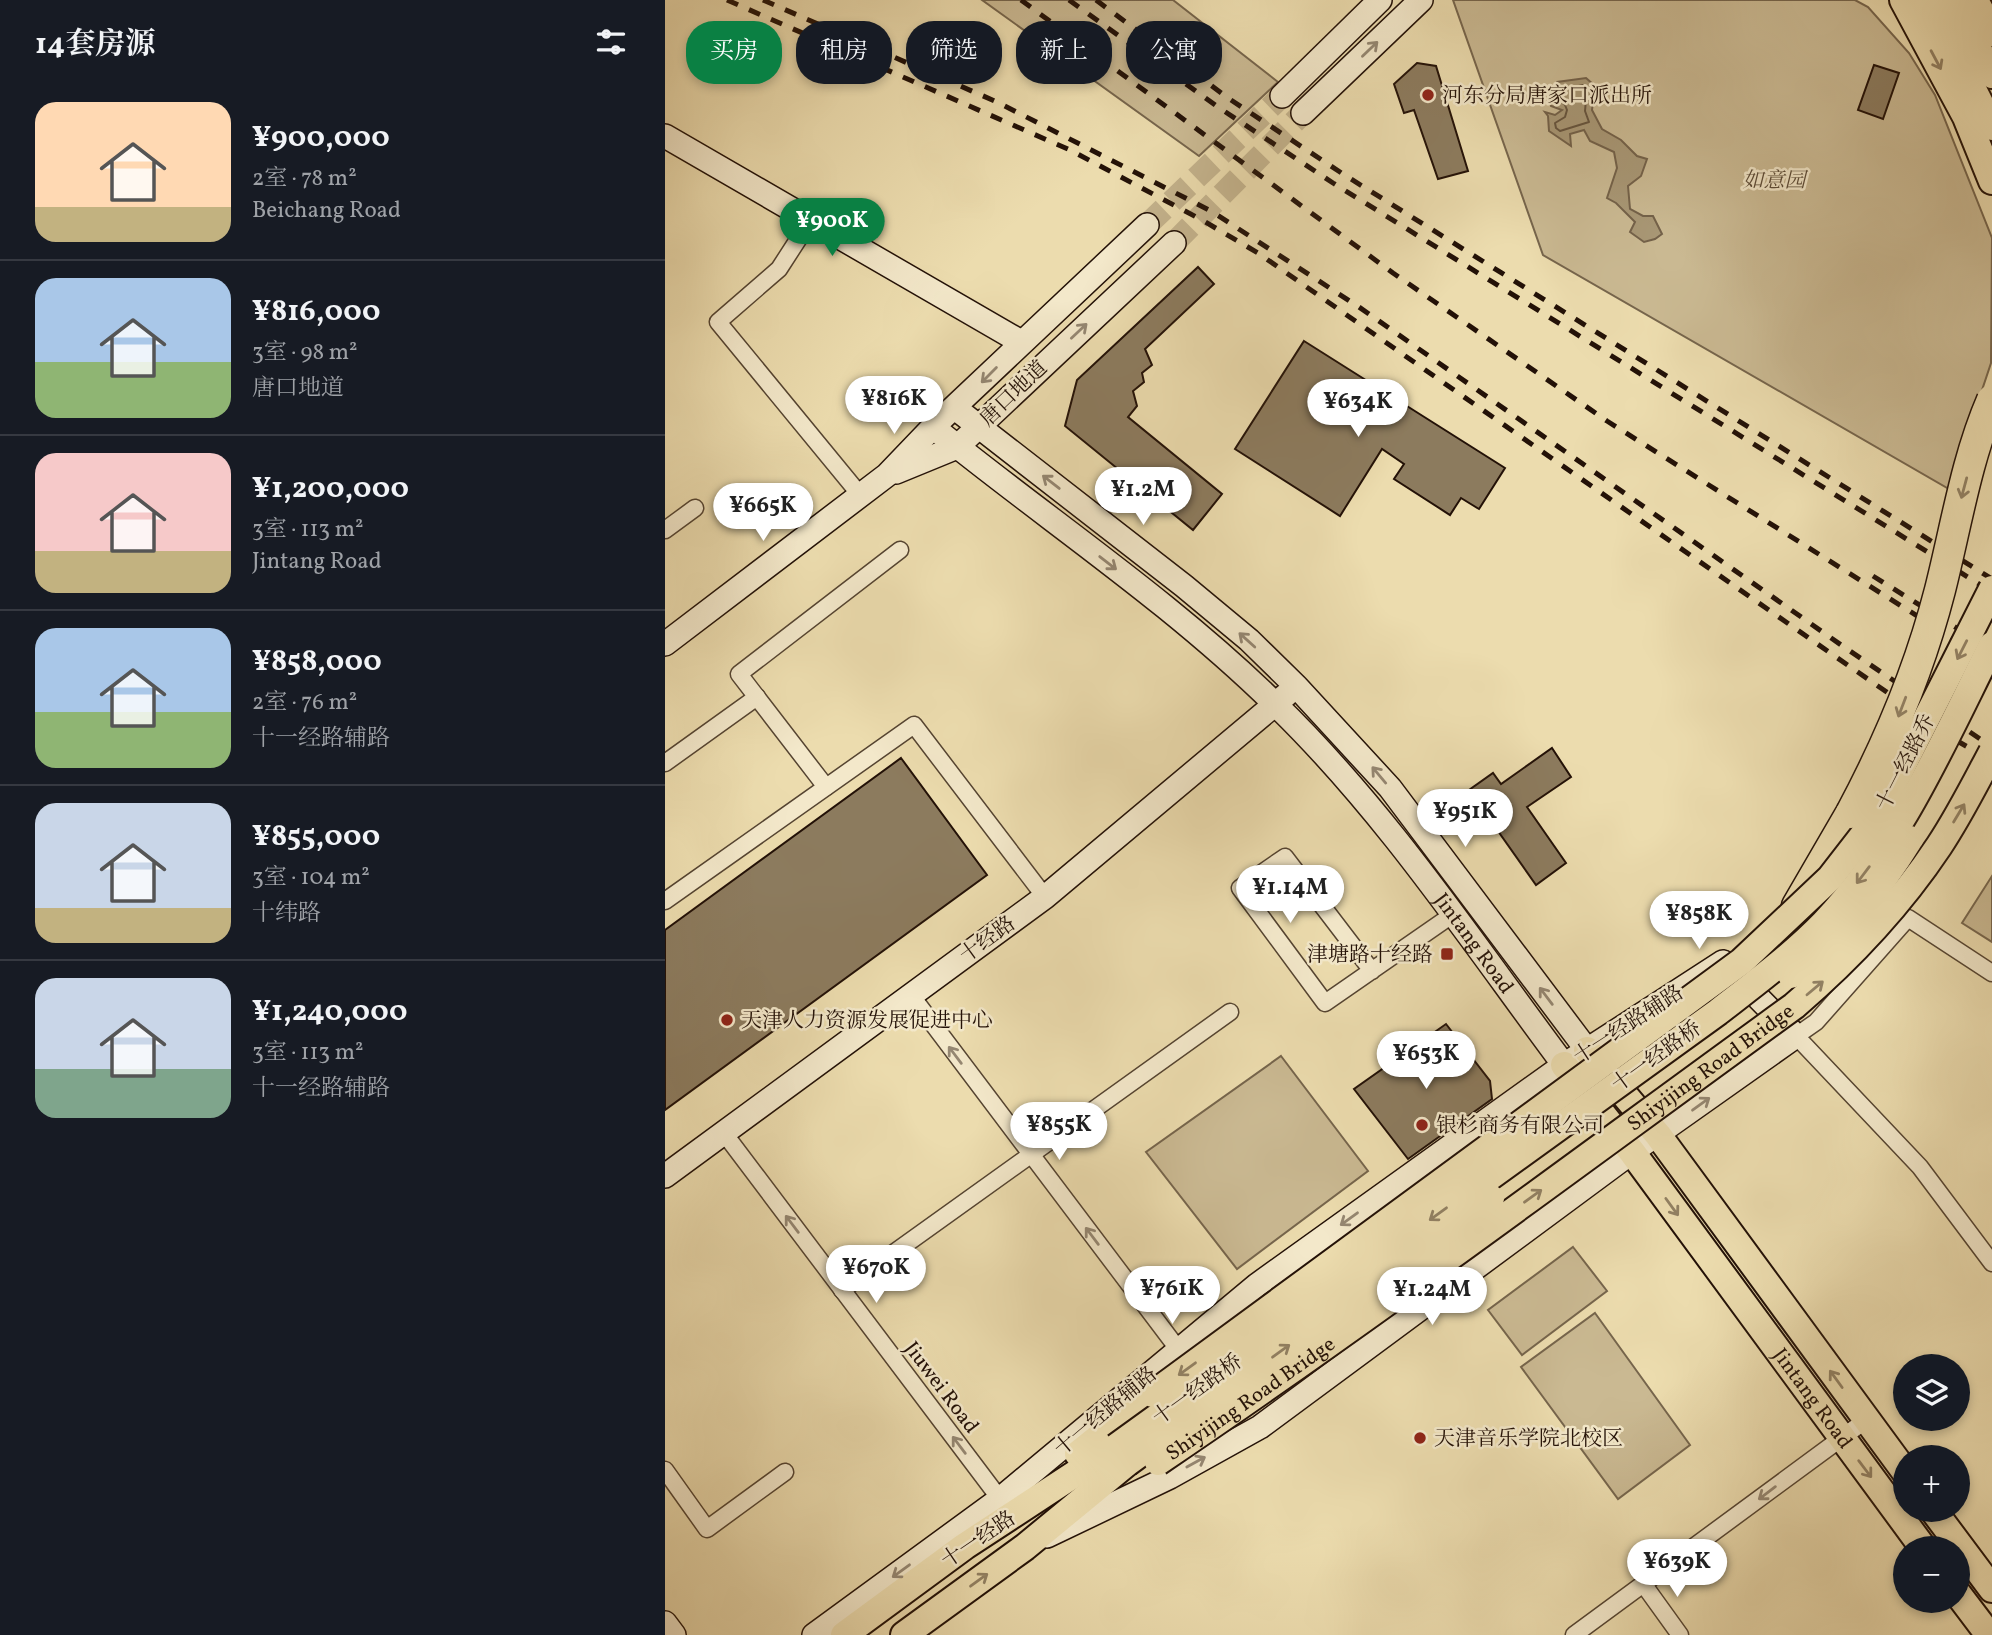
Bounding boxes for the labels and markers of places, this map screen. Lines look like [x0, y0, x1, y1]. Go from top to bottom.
place label: 河东分局唐家口派出所 [1442, 82, 1652, 111]
marker: 河东分局唐家口派出所 [1420, 87, 1436, 103]
pin: ¥900K [783, 198, 881, 258]
pin: ¥816K [845, 376, 943, 436]
pin: ¥634K [1309, 380, 1407, 439]
pin: ¥1.2M [1094, 468, 1192, 527]
pin: ¥665K [714, 484, 812, 543]
pin: ¥951K [1416, 790, 1514, 849]
pin: ¥1.14M [1233, 866, 1347, 925]
pin: ¥858K [1650, 892, 1748, 951]
place label: 津塘路十经路 [1307, 941, 1433, 970]
marker: 津塘路十经路 [1439, 946, 1455, 962]
place label: 天津人力资源发展促进中心 [741, 1007, 993, 1036]
marker: 天津人力资源发展促进中心 [719, 1012, 735, 1028]
pin: ¥653K [1377, 1032, 1475, 1091]
pin: ¥855K [1010, 1102, 1108, 1162]
place label: 银杉商务有限公司 [1436, 1112, 1604, 1141]
marker: 银杉商务有限公司 [1414, 1117, 1430, 1133]
pin: ¥670K [827, 1246, 925, 1305]
pin: ¥761K [1123, 1266, 1221, 1326]
pin: ¥1.24M [1375, 1268, 1489, 1327]
place label: 天津音乐学院北校区 [1434, 1425, 1623, 1454]
marker: 天津音乐学院北校区 [1412, 1430, 1428, 1446]
pin: ¥639K [1628, 1540, 1726, 1599]

